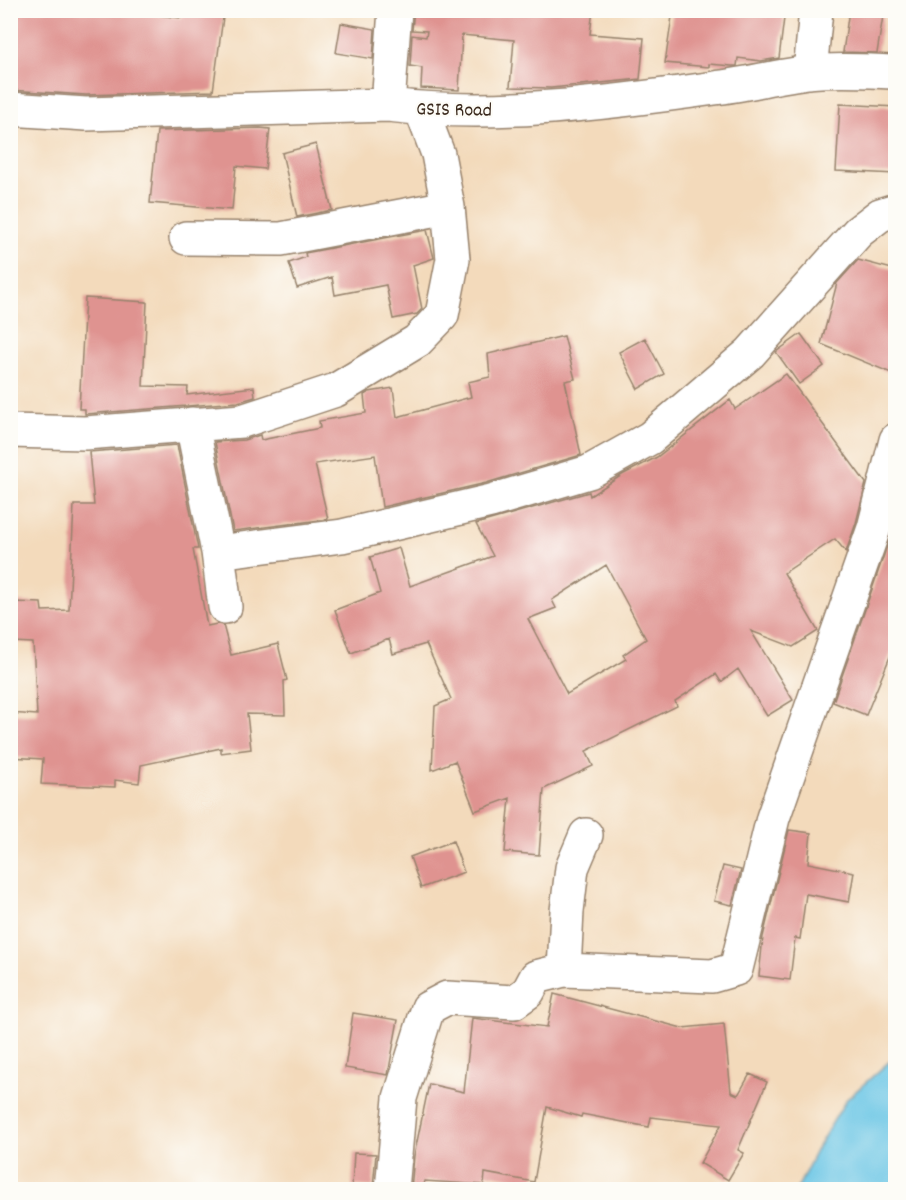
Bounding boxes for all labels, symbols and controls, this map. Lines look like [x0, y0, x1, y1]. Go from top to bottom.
street label: GSIS Road [416, 96, 492, 126]

